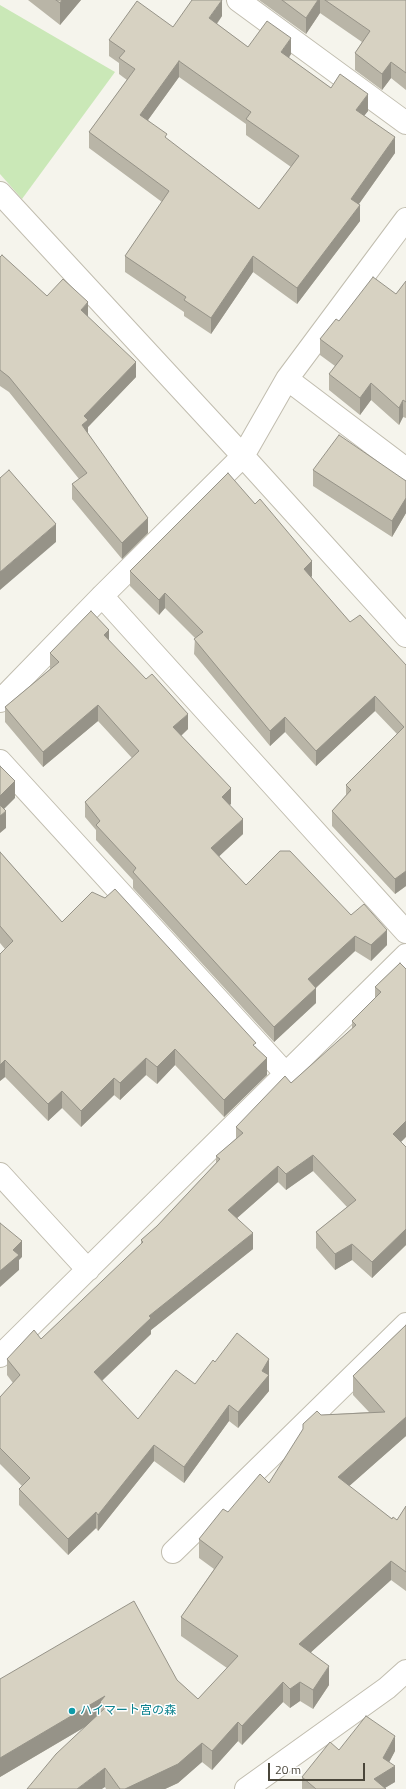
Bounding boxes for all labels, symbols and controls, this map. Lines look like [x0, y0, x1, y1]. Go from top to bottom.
place label: ハイマート宮の森 [80, 1704, 176, 1718]
marker: ハイマート宮の森 [67, 1706, 77, 1716]
scale bar [270, 1755, 367, 1781]
text: 20 m [275, 1760, 301, 1779]

